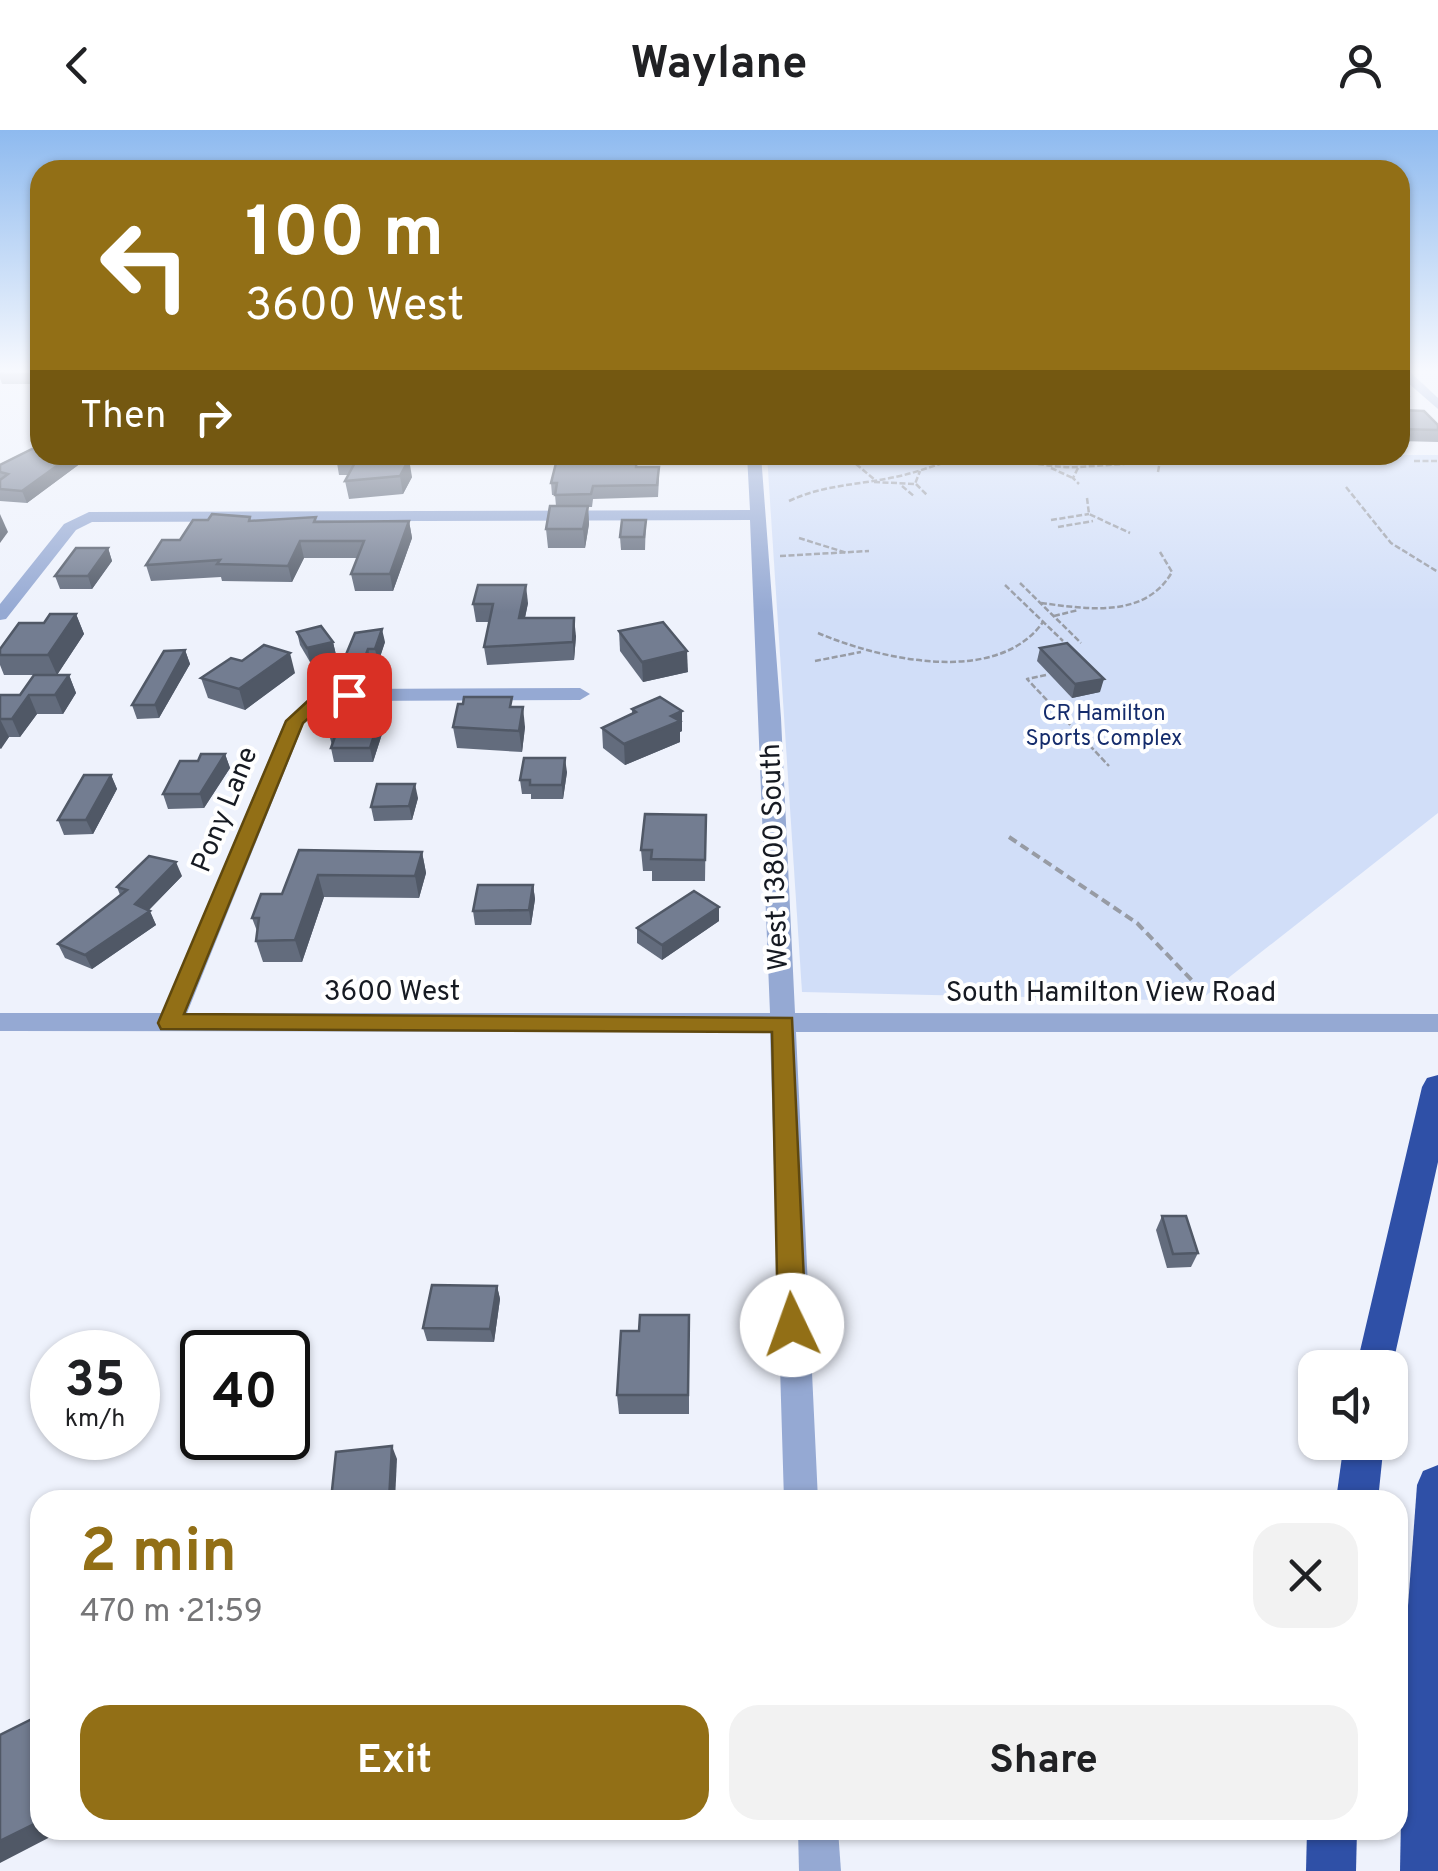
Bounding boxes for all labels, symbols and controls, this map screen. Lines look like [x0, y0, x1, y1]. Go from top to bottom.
text: Waylane [631, 37, 807, 94]
icon: back [50, 38, 105, 93]
icon: person [1333, 38, 1388, 93]
text: 100 m [245, 192, 444, 281]
icon: left [80, 200, 210, 330]
text: 3600 West [245, 279, 464, 336]
icon: right [186, 390, 241, 445]
text: Then [80, 393, 166, 442]
pin [307, 653, 392, 738]
icon: arrive [322, 668, 377, 723]
park label: CR Hamilton Sports Complex [1026, 701, 1182, 753]
street label: Pony Lane [185, 742, 267, 878]
street label: West 13800 South [754, 743, 798, 971]
street label: 3600 West [324, 975, 460, 1011]
street label: South Hamilton View Road [946, 976, 1276, 1012]
position arrow [740, 1273, 844, 1377]
speed limit sign: 40 [180, 1330, 310, 1460]
map controls [1298, 1350, 1408, 1460]
button: sound [1298, 1350, 1408, 1460]
text: 35 [65, 1351, 125, 1414]
text: km/h [65, 1404, 125, 1436]
text: 2 min [80, 1517, 237, 1593]
button: close [1253, 1523, 1358, 1628]
text: 470 m · 21:59 [80, 1593, 263, 1633]
button: Exit [80, 1705, 709, 1820]
button: Share [729, 1705, 1358, 1820]

